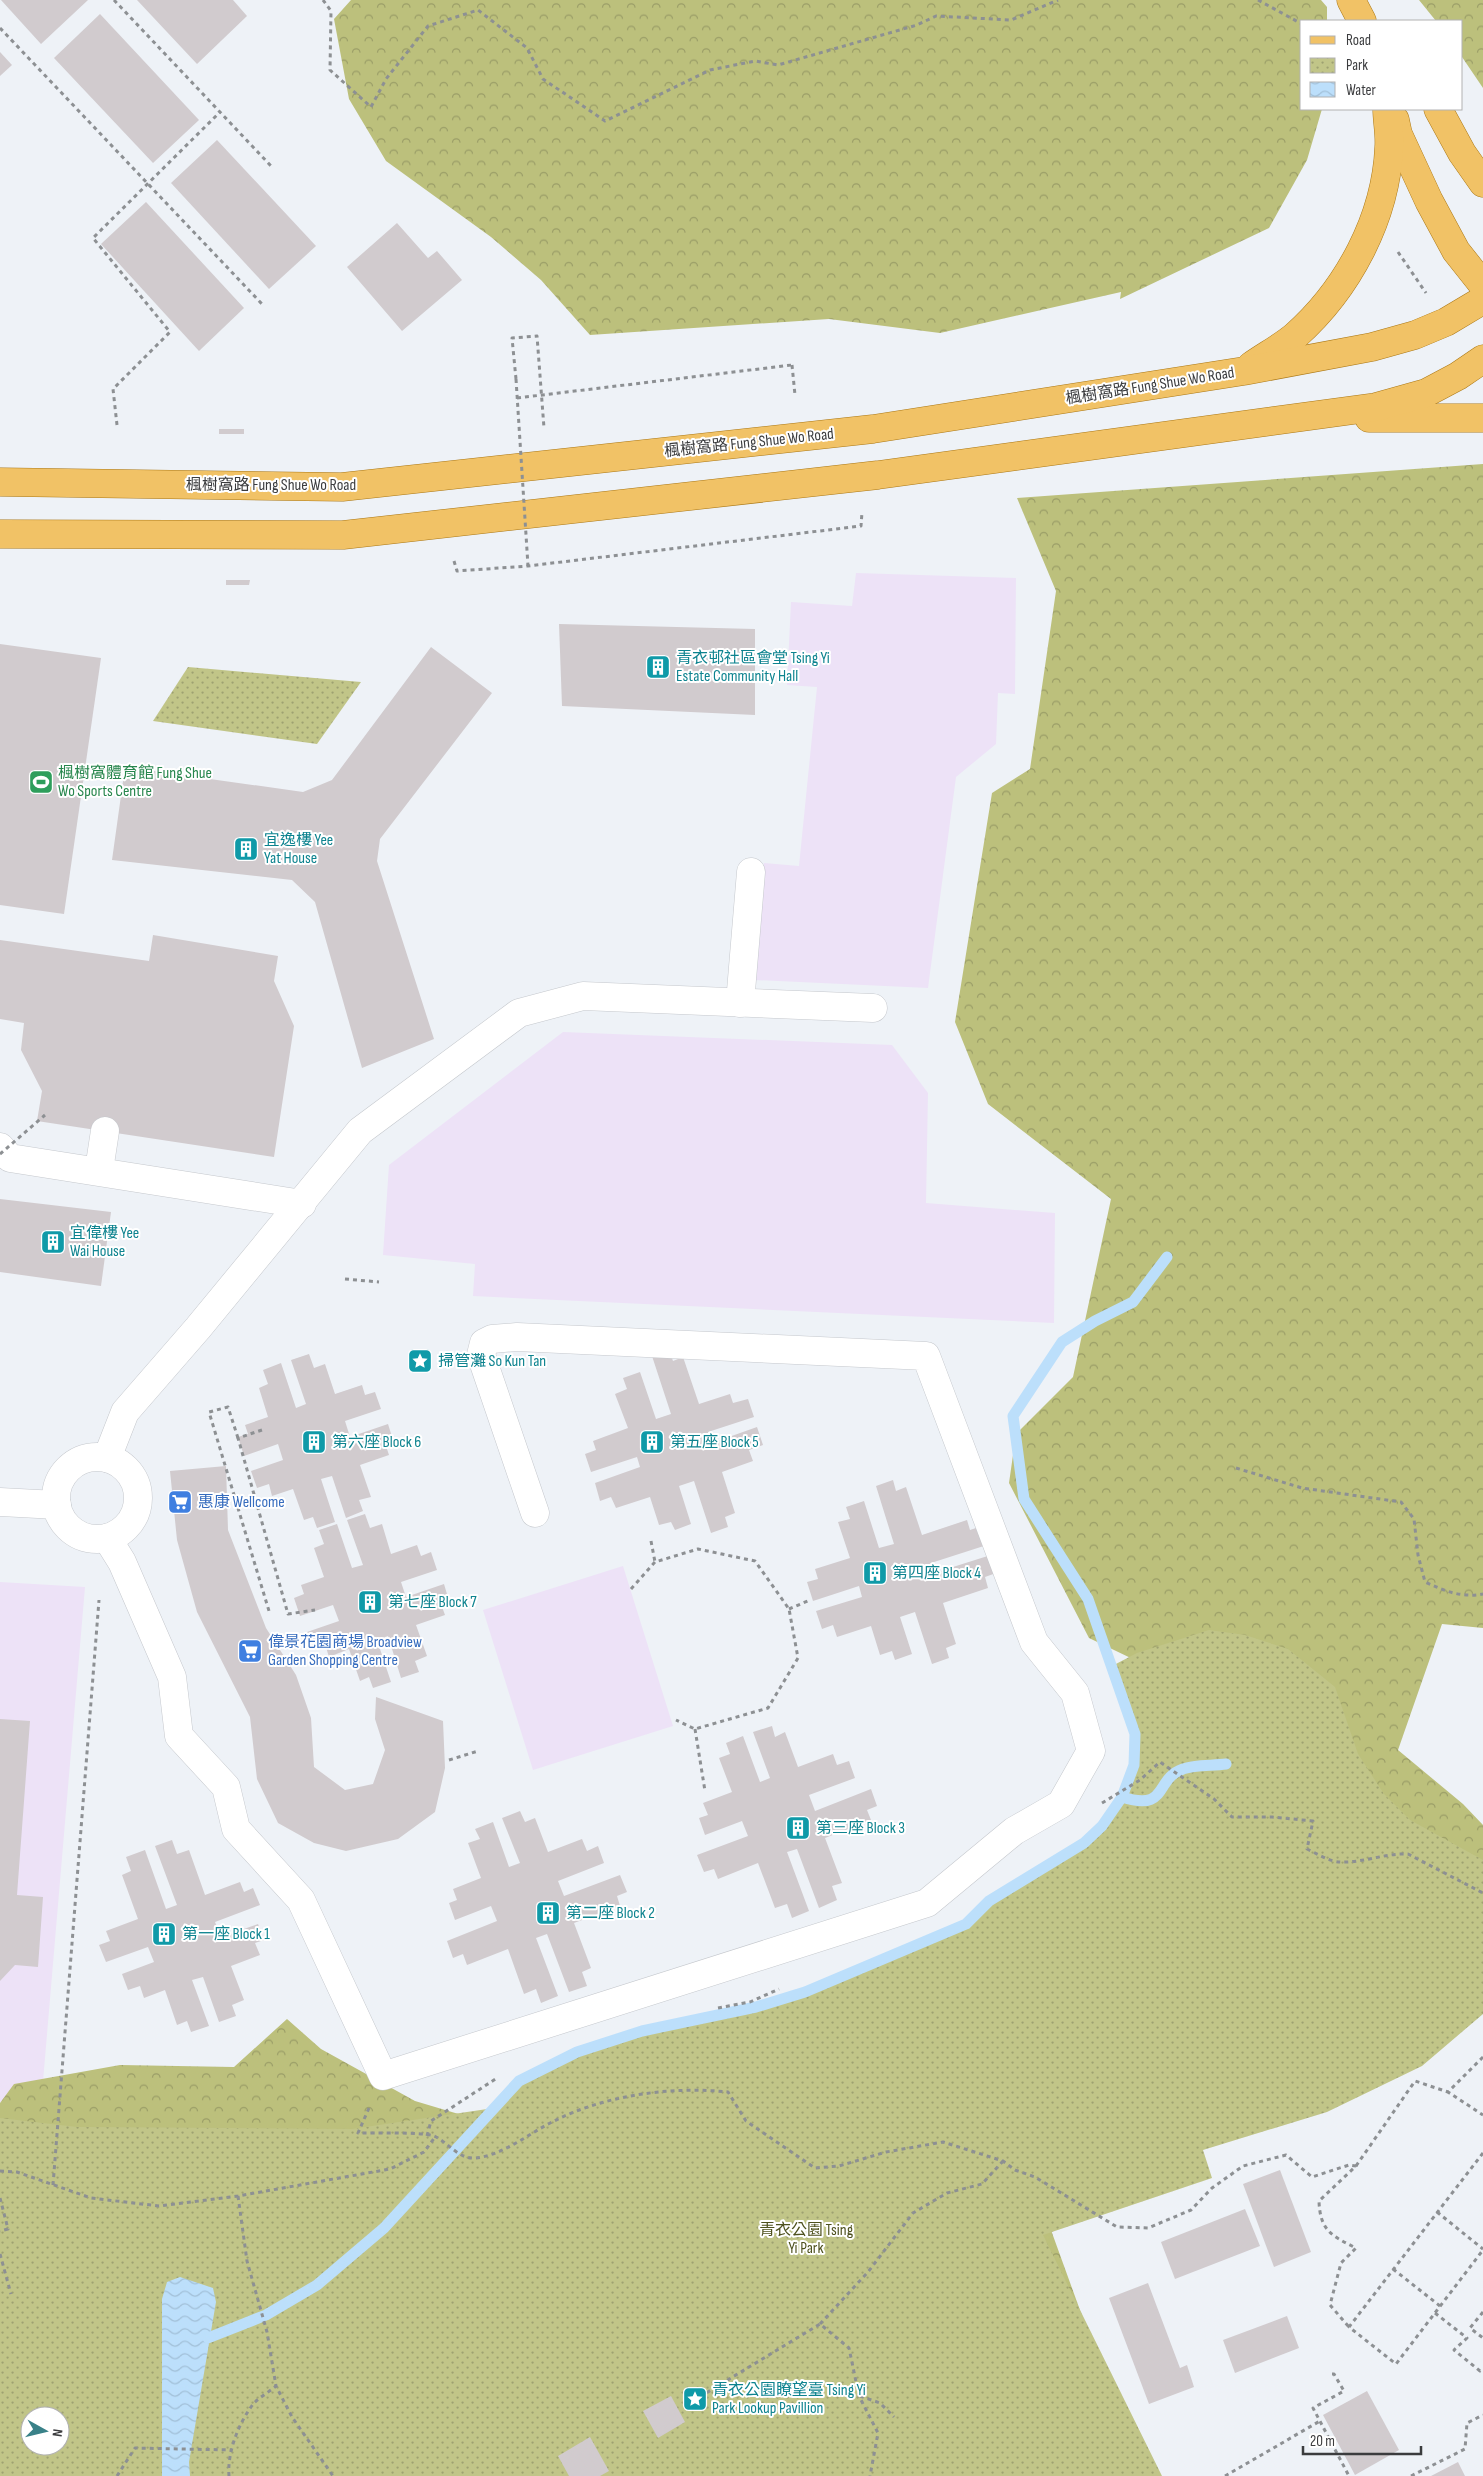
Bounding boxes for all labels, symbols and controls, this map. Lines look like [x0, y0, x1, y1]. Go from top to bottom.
legend [1300, 20, 1463, 110]
text: Road [1346, 31, 1371, 50]
text: Park [1346, 56, 1368, 75]
text: Water [1346, 81, 1377, 100]
street label: 楓樹窩路 Fung Shue Wo Road [1064, 363, 1236, 409]
street label: 楓樹窩路 Fung Shue Wo Road [663, 425, 835, 461]
street label: 楓樹窩路 Fung Shue Wo Road [186, 476, 356, 495]
place label: 青衣邨社區會堂 Tsing Yi Estate Community Hall [676, 649, 830, 686]
building icon: 青衣邨社區會堂 Tsing Yi Estate Community Hall [645, 654, 671, 680]
place label: 楓樹窩體育館 Fung Shue Wo Sports Centre [58, 764, 212, 801]
sports icon: 楓樹窩體育館 Fung Shue Wo Sports Centre [28, 769, 54, 795]
place label: 宜逸樓 Yee Yat House [264, 831, 333, 868]
building icon: 宜逸樓 Yee Yat House [233, 836, 259, 862]
place label: 宜偉樓 Yee Wai House [70, 1224, 139, 1261]
building icon: 宜偉樓 Yee Wai House [40, 1229, 66, 1255]
place icon: 掃管灘 So Kun Tan [407, 1348, 433, 1374]
place label: 掃管灘 So Kun Tan [438, 1352, 546, 1371]
building icon: 第六座 Block 6 [301, 1429, 327, 1455]
building icon: 第五座 Block 5 [639, 1429, 665, 1455]
place label: 第六座 Block 6 [332, 1433, 421, 1452]
place label: 第五座 Block 5 [670, 1433, 759, 1452]
supermarket icon: 惠康 Wellcome [167, 1489, 193, 1515]
place label: 惠康 Wellcome [198, 1493, 285, 1512]
building icon: 第四座 Block 4 [862, 1560, 888, 1586]
place label: 第四座 Block 4 [892, 1564, 981, 1583]
building icon: 第七座 Block 7 [357, 1589, 383, 1615]
place label: 第七座 Block 7 [388, 1593, 477, 1612]
place label: 偉景花園商場 Broadview Garden Shopping Centre [268, 1633, 422, 1670]
supermarket icon: 偉景花園商場 Broadview Garden Shopping Centre [237, 1638, 263, 1664]
building icon: 第三座 Block 3 [785, 1815, 811, 1841]
place label: 第三座 Block 3 [816, 1819, 905, 1838]
building icon: 第二座 Block 2 [535, 1900, 561, 1926]
place label: 第二座 Block 2 [566, 1904, 655, 1923]
building icon: 第一座 Block 1 [151, 1921, 177, 1947]
place label: 第一座 Block 1 [182, 1925, 270, 1944]
park label: 青衣公園 Tsing Yi Park [759, 2221, 853, 2258]
place label: 青衣公園瞭望臺 Tsing Yi Park Lookup Pavillion [712, 2380, 866, 2418]
place icon: 青衣公園瞭望臺 Tsing Yi Park Lookup Pavillion [682, 2386, 708, 2412]
north arrow [20, 2406, 70, 2456]
scale bar [1303, 2424, 1420, 2456]
text: N [48, 2428, 66, 2438]
text: 20 m [1310, 2432, 1335, 2451]

